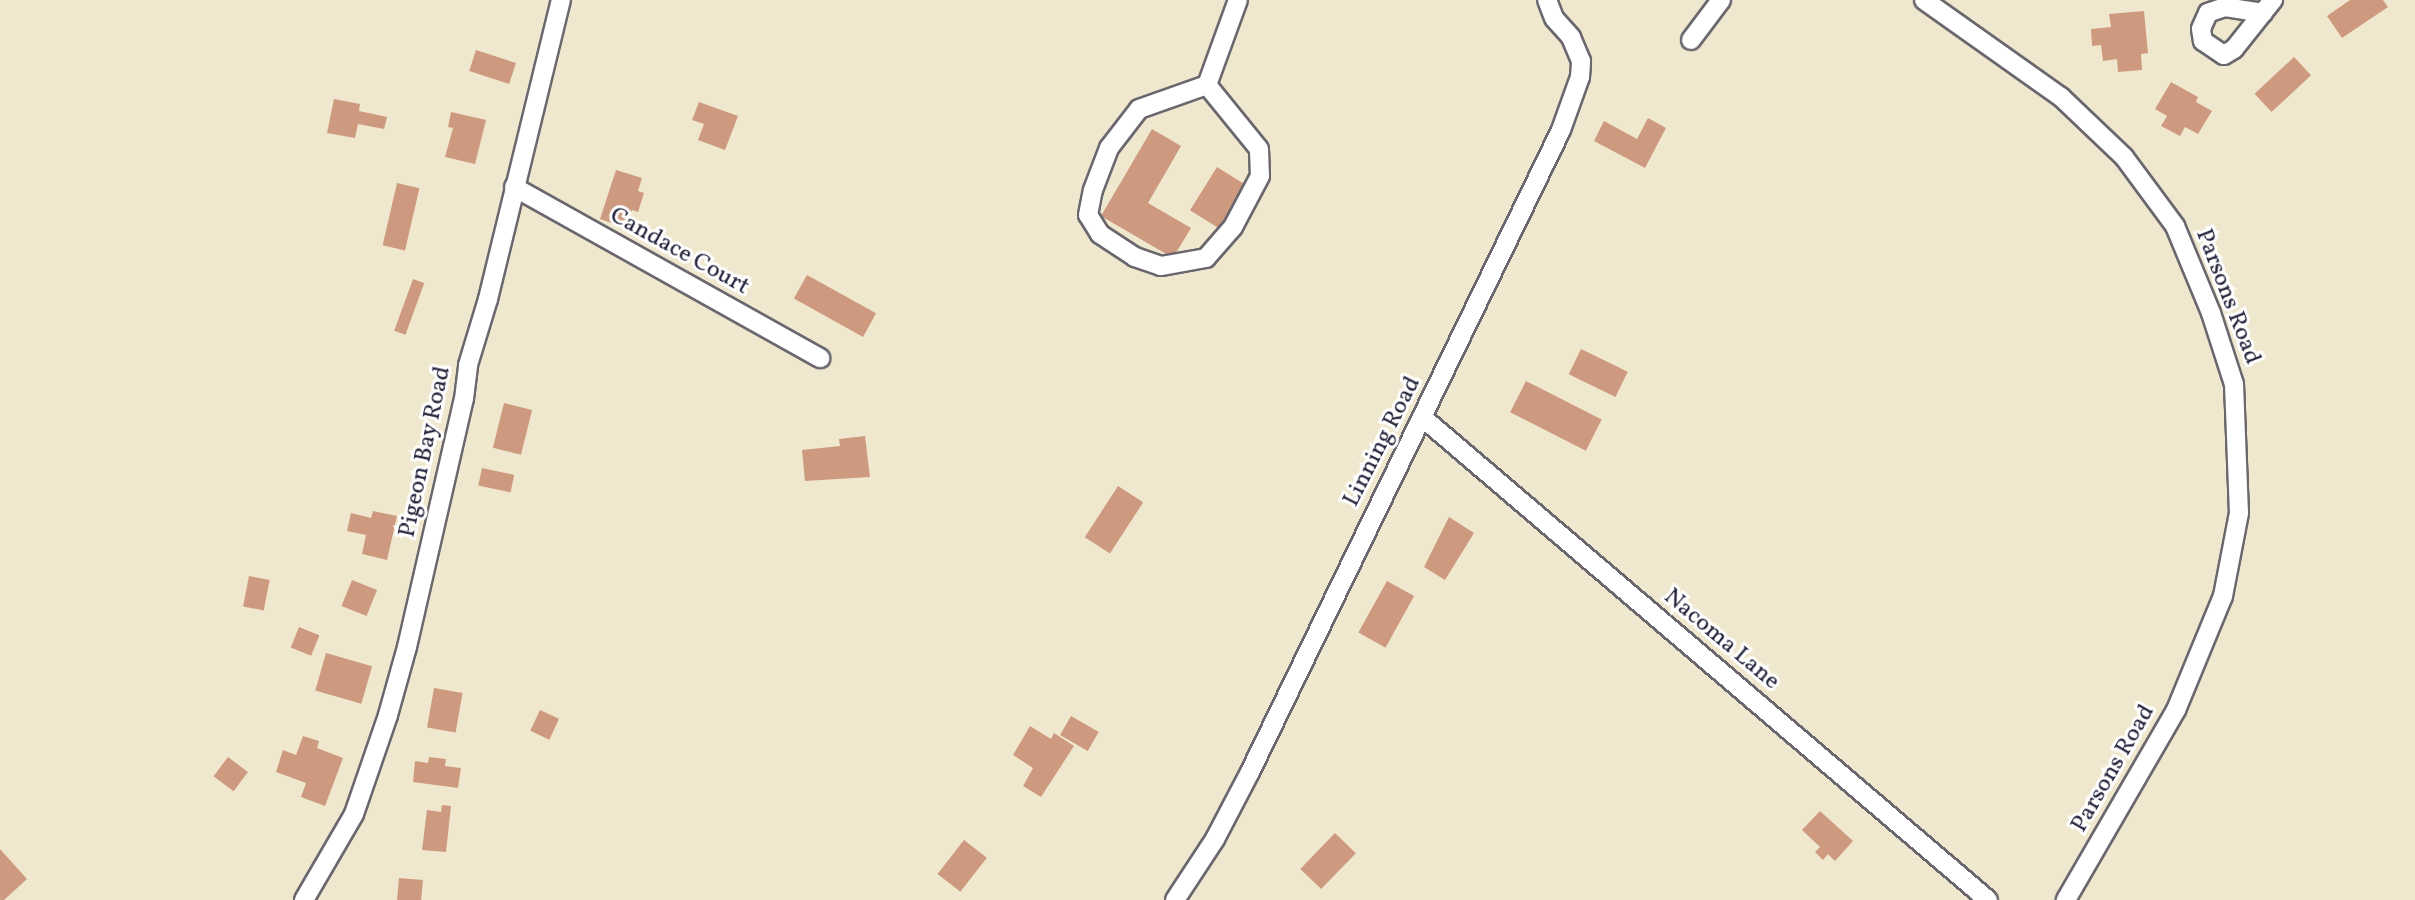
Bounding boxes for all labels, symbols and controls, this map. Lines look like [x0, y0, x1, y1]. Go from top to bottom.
street label: Candace Court [604, 202, 754, 302]
street label: Parsons Road [2188, 225, 2266, 369]
street label: Pigeon Bay Road [394, 363, 458, 541]
street label: Linning Road [1338, 372, 1428, 512]
street label: Nacoma Lane [1657, 583, 1785, 697]
street label: Parsons Road [2066, 700, 2162, 838]

